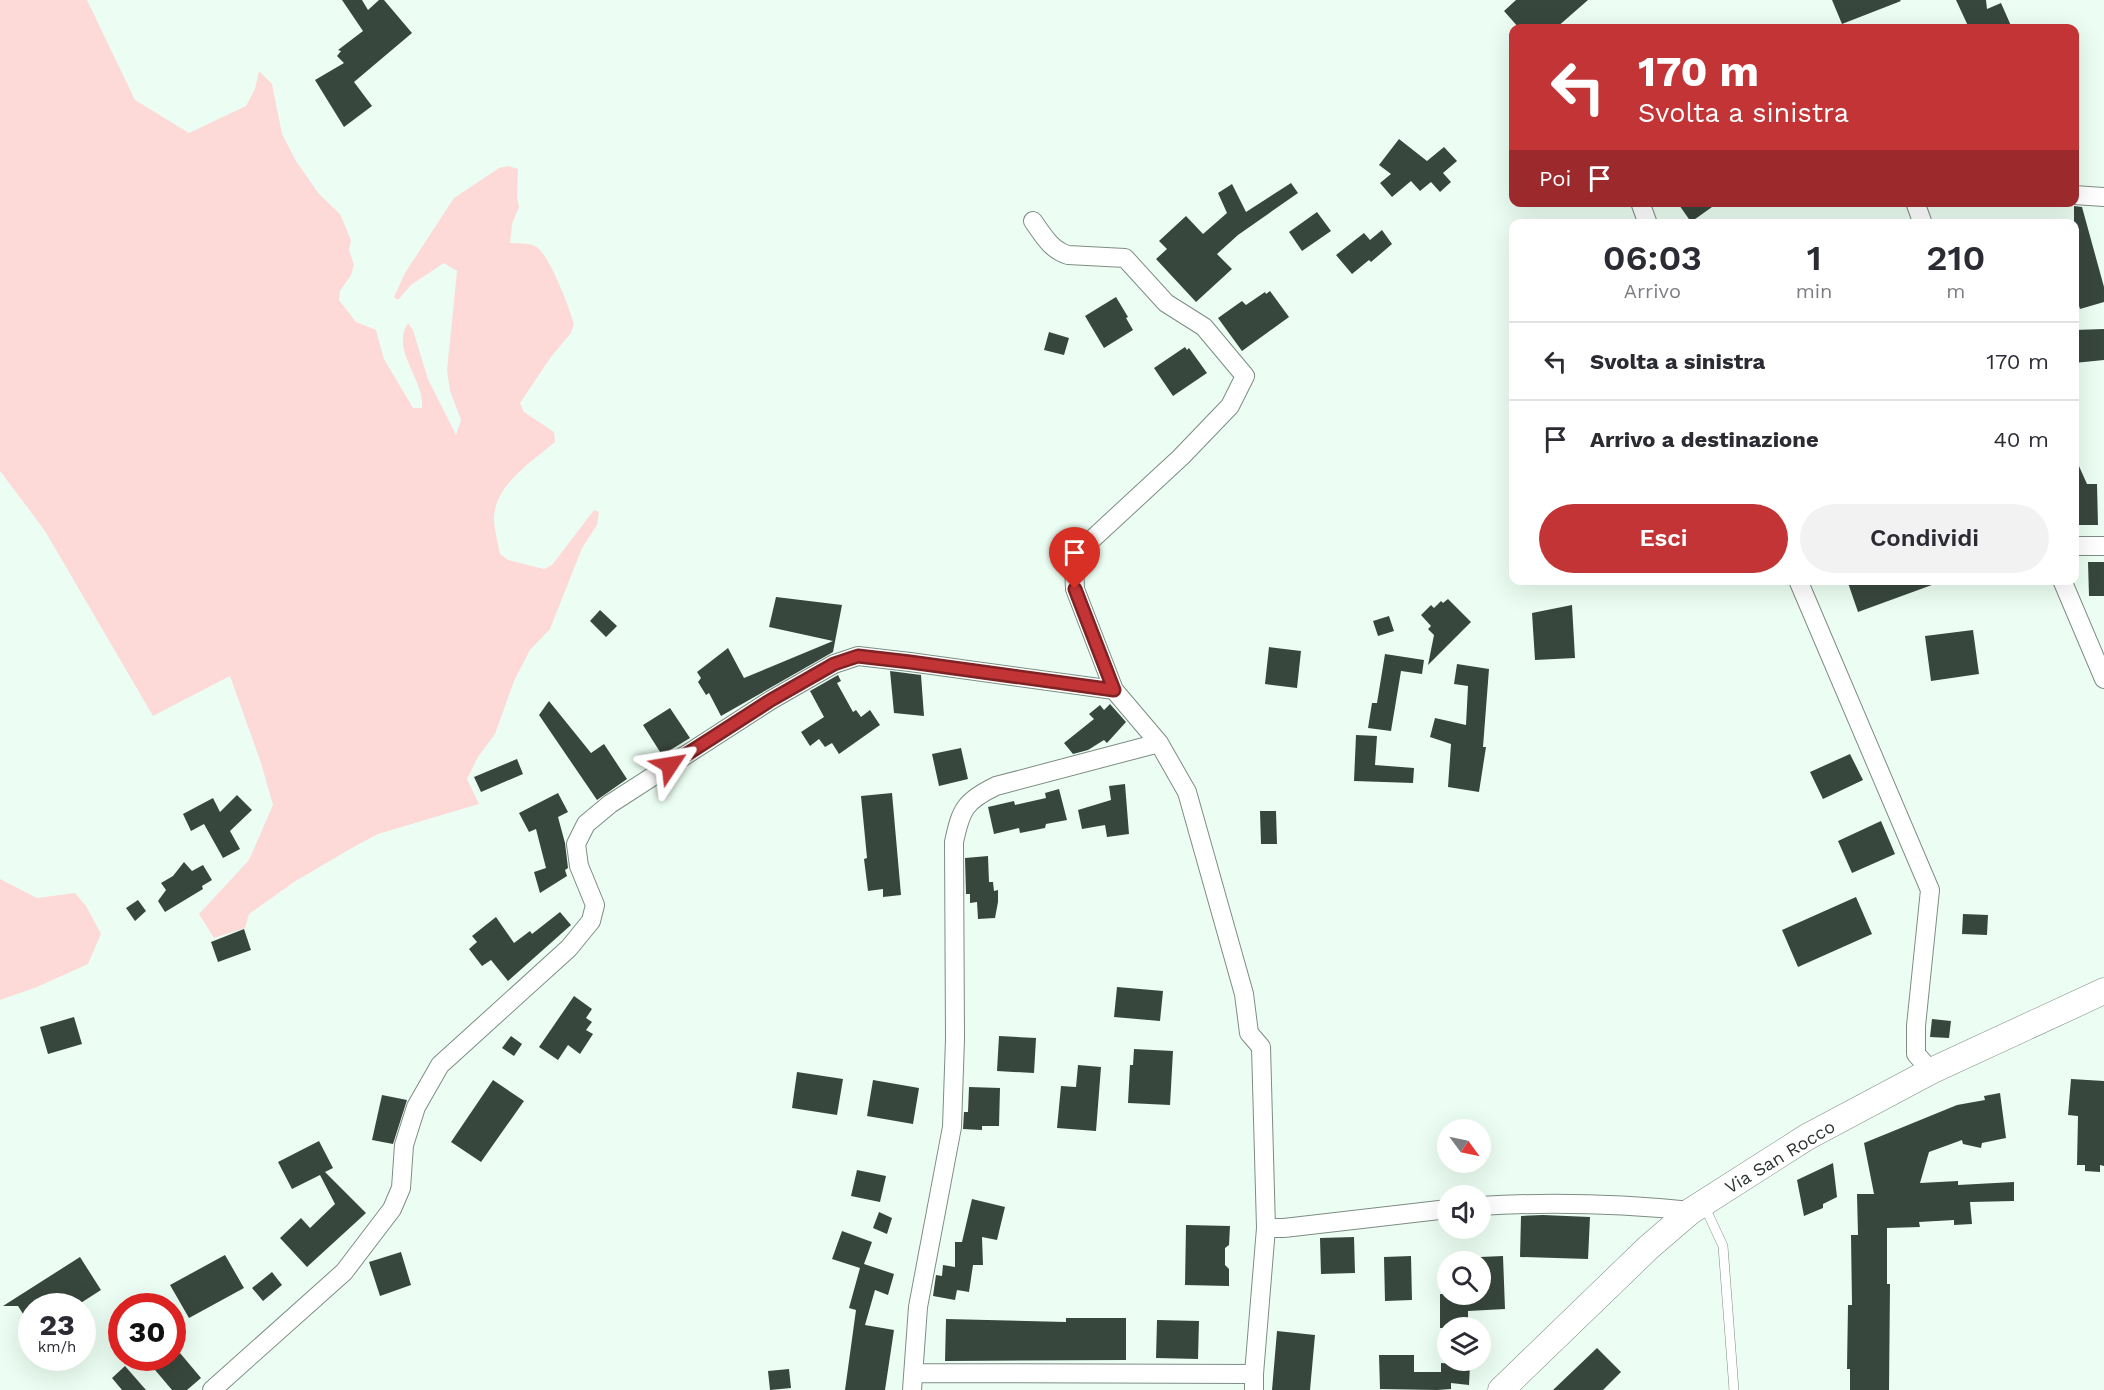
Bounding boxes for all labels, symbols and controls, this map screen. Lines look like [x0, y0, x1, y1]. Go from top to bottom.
text: 170 m [1638, 47, 1759, 96]
icon: left [1539, 48, 1617, 126]
text: Svolta a sinistra [1638, 97, 1849, 129]
icon: arrive [1583, 162, 1616, 195]
text: Poi [1539, 166, 1571, 191]
text: 06:03 [1603, 237, 1702, 279]
text: 1 [1807, 237, 1822, 279]
text: 210 [1926, 237, 1985, 279]
text: Arrivo [1624, 279, 1681, 303]
text: min [1796, 279, 1833, 303]
text: m [1946, 279, 1965, 303]
icon: left [1539, 345, 1572, 378]
text: Svolta a sinistra [1590, 349, 1765, 374]
text: 170 m [1986, 349, 2049, 374]
icon: arrive [1539, 423, 1572, 456]
text: Arrivo a destinazione [1590, 427, 1819, 452]
text: 40 m [1993, 427, 2049, 452]
button: Esci [1539, 504, 1788, 573]
button: Condividi [1800, 504, 2049, 573]
pin [1049, 527, 1100, 589]
icon: arrive [1058, 536, 1091, 569]
position arrow [638, 733, 702, 797]
street label: Via San Rocco [1721, 1115, 1839, 1198]
north arrow [1437, 1119, 1491, 1173]
map controls [1437, 1119, 1491, 1371]
button: sound [1437, 1185, 1491, 1239]
button: search [1437, 1251, 1491, 1305]
speed limit sign: 30 [108, 1293, 186, 1371]
text: 23 [39, 1307, 75, 1342]
button: layers [1437, 1317, 1491, 1371]
text: km/h [38, 1338, 76, 1356]

